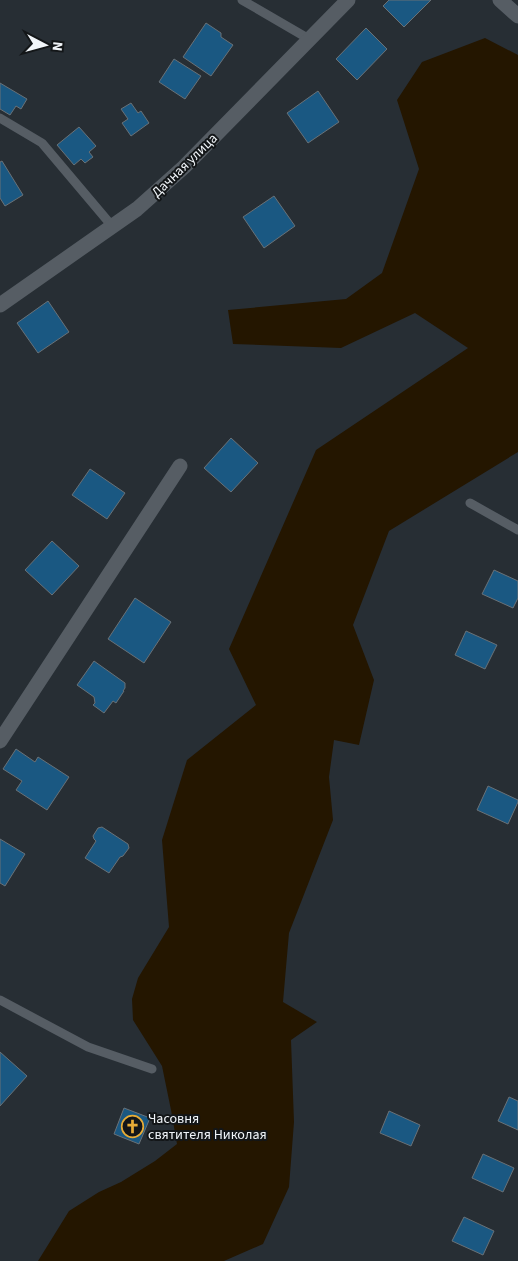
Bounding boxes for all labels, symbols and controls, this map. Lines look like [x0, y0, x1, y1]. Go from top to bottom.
north arrow [20, 20, 70, 70]
text: N [47, 41, 67, 52]
street label: Дачная улица [147, 129, 222, 202]
place label: Часовня святителя Николая [148, 1109, 267, 1145]
church icon: Часовня святителя Николая [120, 1114, 144, 1138]

